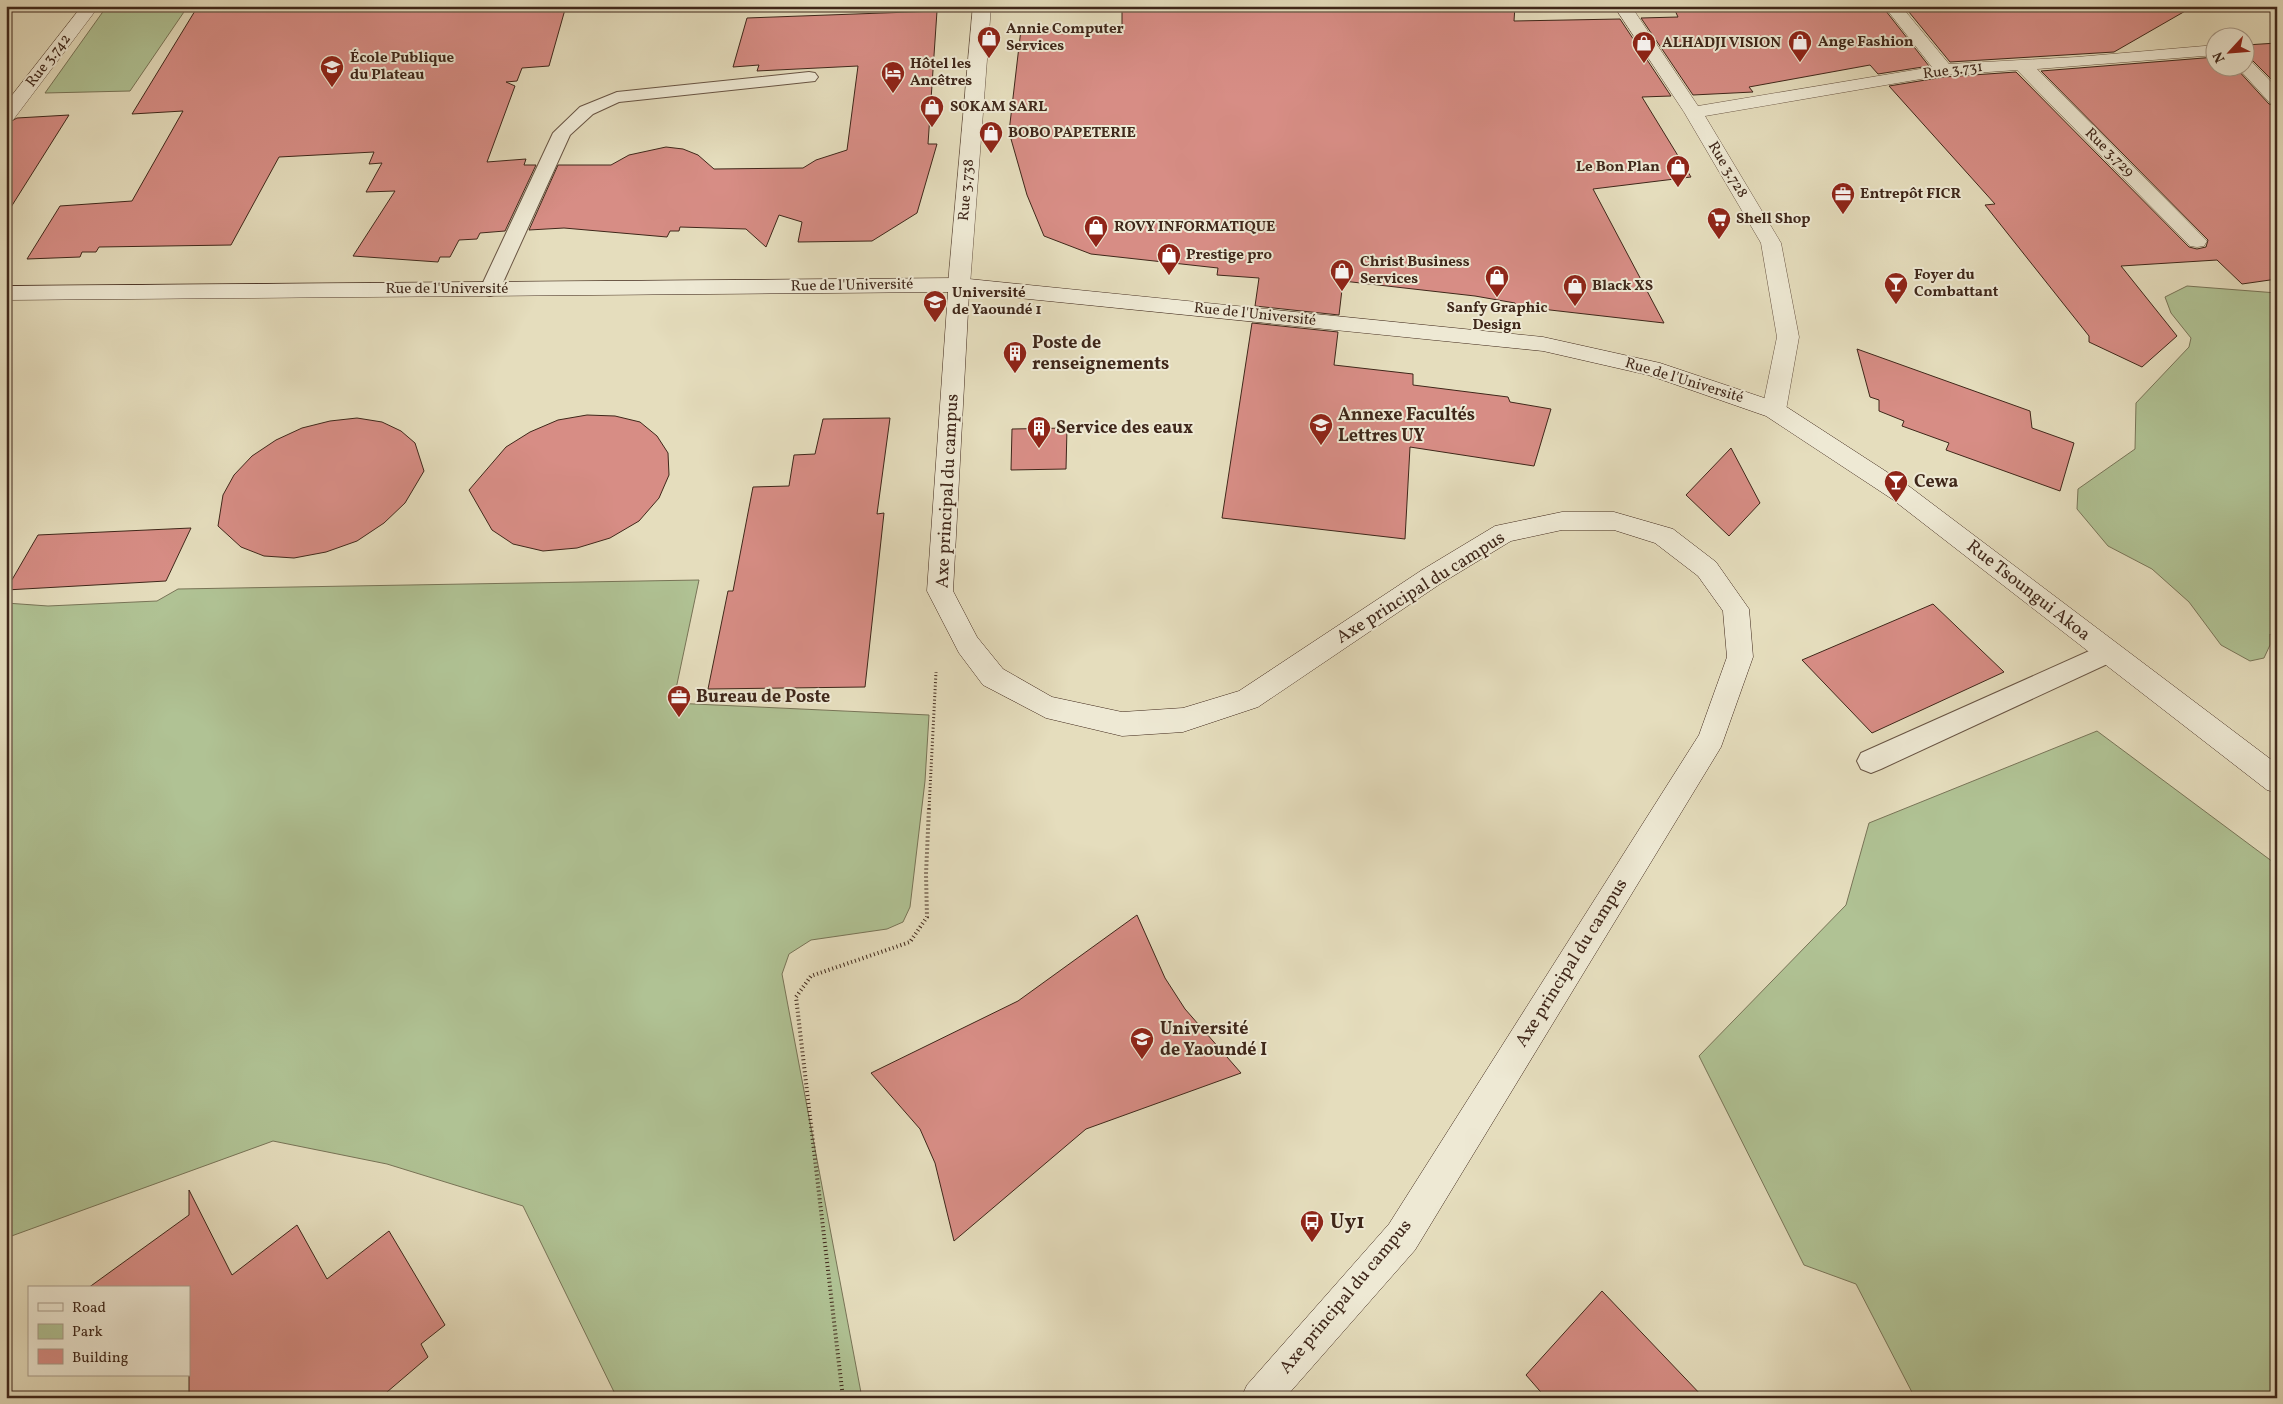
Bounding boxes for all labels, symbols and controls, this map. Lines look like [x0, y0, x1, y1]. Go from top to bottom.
place label: Annie Computer Services [1006, 19, 1124, 57]
shop icon: Annie Computer Services [976, 25, 1002, 59]
north arrow [2206, 28, 2256, 78]
shop icon: Ange Fashion [1787, 29, 1813, 63]
street label: Rue 3.742 [21, 30, 77, 92]
shop icon: ALHADJI VISION [1631, 30, 1657, 64]
place label: Ange Fashion [1818, 32, 1914, 53]
place label: ALHADJI VISION [1662, 33, 1781, 54]
place label: École Publique du Plateau [350, 48, 455, 86]
text: N [2209, 48, 2230, 66]
school or university icon: École Publique du Plateau [319, 54, 345, 88]
place label: Hôtel les Ancêtres [910, 54, 972, 92]
street label: Rue 3.731 [1922, 57, 1984, 85]
hotel icon: Hôtel les Ancêtres [880, 60, 906, 94]
shop icon: SOKAM SARL [919, 94, 945, 128]
place label: SOKAM SARL [950, 97, 1047, 118]
shop icon: BOBO PAPETERIE [978, 120, 1004, 154]
place label: BOBO PAPETERIE [1008, 123, 1136, 144]
street label: Rue 3.729 [2080, 124, 2139, 183]
street label: Rue 3.728 [1702, 138, 1752, 202]
shop icon: Le Bon Plan [1665, 154, 1691, 188]
place label: Le Bon Plan [1576, 157, 1660, 178]
street label: Rue 3.738 [954, 158, 980, 222]
office icon: Entrepôt FICR [1830, 181, 1856, 215]
place label: Entrepôt FICR [1860, 184, 1961, 205]
supermarket icon: Shell Shop [1706, 206, 1732, 240]
place label: Shell Shop [1736, 209, 1811, 230]
shop icon: ROVY INFORMATIQUE [1083, 214, 1109, 248]
place label: ROVY INFORMATIQUE [1114, 217, 1275, 238]
shop icon: Prestige pro [1156, 242, 1182, 276]
place label: Prestige pro [1186, 245, 1272, 266]
place label: Christ Business Services [1360, 252, 1470, 290]
shop icon: Christ Business Services [1329, 258, 1355, 292]
shop icon: Sanfy Graphic Design [1484, 264, 1510, 298]
place label: Foyer du Combattant [1914, 265, 1999, 303]
bar icon: Foyer du Combattant [1883, 271, 1909, 305]
shop icon: Black XS [1562, 273, 1588, 307]
street label: Rue de l'Université [790, 274, 914, 298]
place label: Black XS [1592, 276, 1653, 297]
street label: Rue de l'Université [386, 279, 508, 300]
place label: Université de Yaoundé 1 [952, 283, 1042, 321]
school or university icon: Université de Yaoundé 1 [922, 289, 948, 323]
street label: Rue de l'Université [1193, 298, 1317, 332]
place label: Sanfy Graphic Design [1447, 298, 1547, 336]
place label: Poste de renseignements [1032, 331, 1169, 377]
building icon: Poste de renseignements [1002, 340, 1028, 374]
street label: Rue de l'Université [1622, 353, 1746, 409]
street label: Axe principal du campus [930, 393, 966, 589]
place label: Annexe Facultés Lettres UY [1338, 403, 1475, 449]
school or university icon: Annexe Facultés Lettres UY [1308, 412, 1334, 446]
building icon: Service des eaux [1026, 415, 1052, 449]
place label: Service des eaux [1056, 416, 1193, 441]
bar icon: Cewa [1883, 469, 1909, 503]
place label: Cewa [1914, 470, 1959, 495]
street label: Axe principal du campus [1332, 526, 1510, 650]
street label: Rue Tsoungui Akoa [1961, 535, 2095, 647]
office icon: Bureau de Poste [666, 684, 692, 718]
place label: Bureau de Poste [696, 685, 830, 710]
street label: Axe principal du campus [1510, 874, 1634, 1052]
place label: Université de Yaoundé I [1160, 1017, 1267, 1063]
school or university icon: Université de Yaoundé I [1129, 1026, 1155, 1060]
place label: Uy1 [1330, 1208, 1365, 1237]
bus stop icon: Uy1 [1299, 1209, 1325, 1243]
street label: Axe principal du campus [1274, 1214, 1418, 1380]
legend [28, 1286, 190, 1376]
text: Road [72, 1298, 106, 1319]
text: Park [72, 1322, 103, 1343]
text: Building [72, 1348, 129, 1369]

